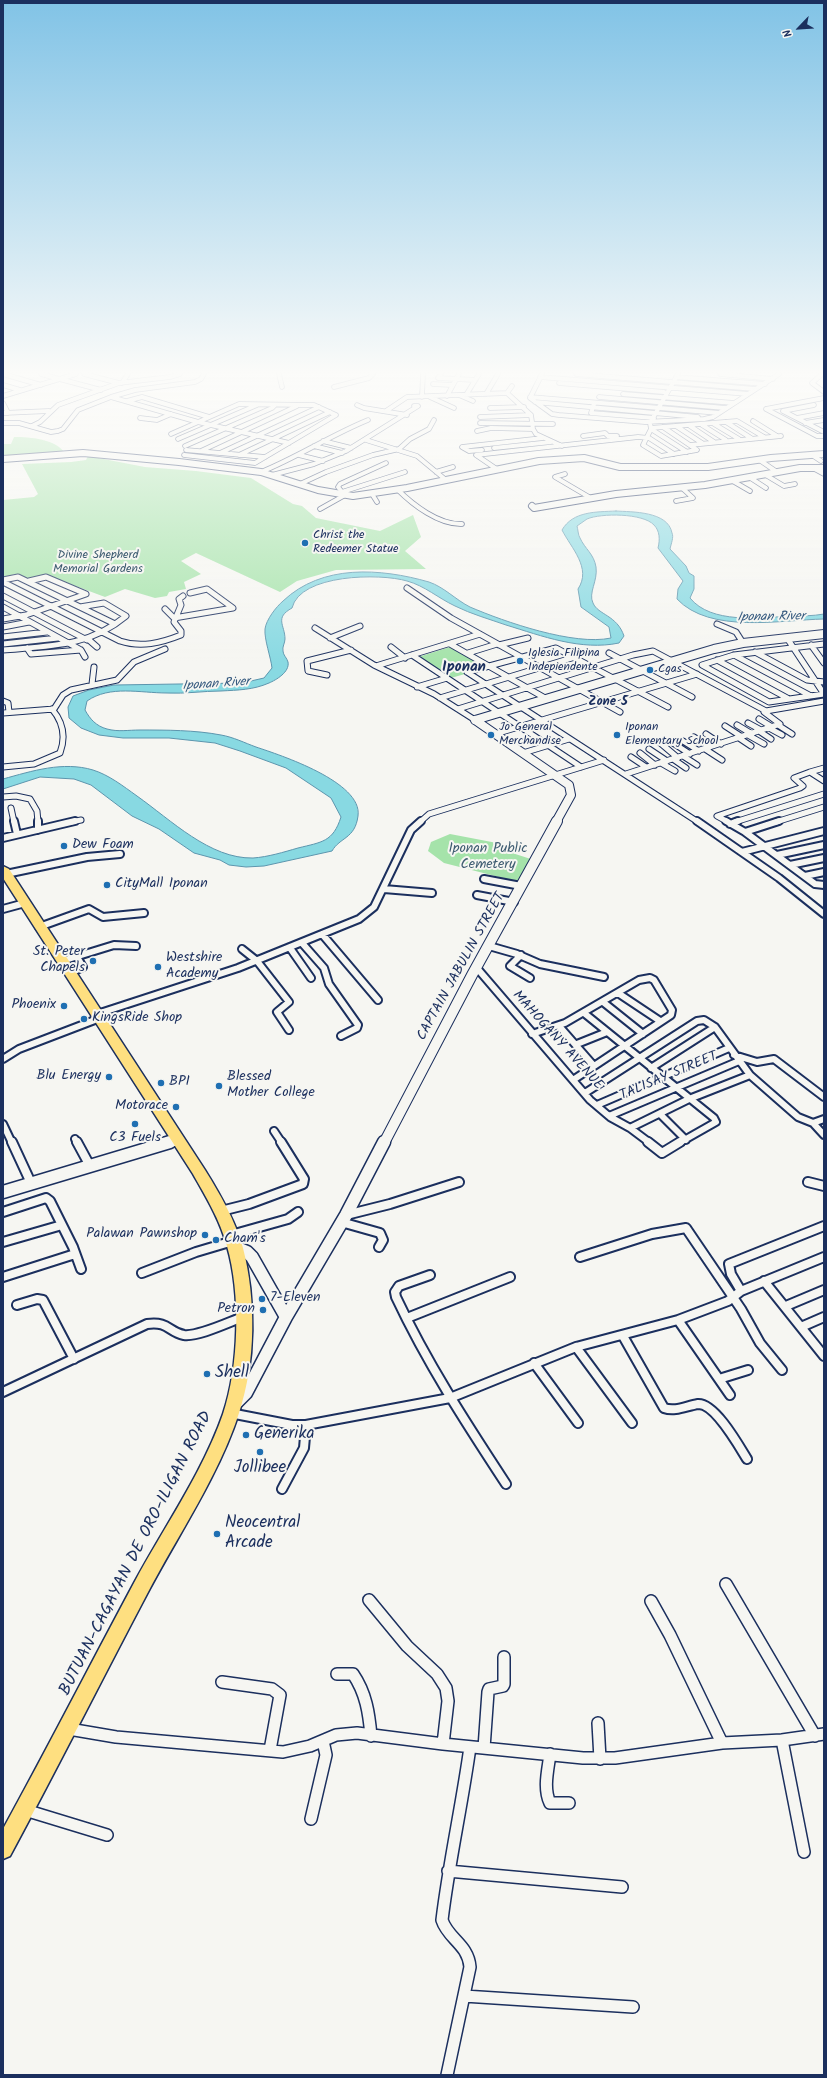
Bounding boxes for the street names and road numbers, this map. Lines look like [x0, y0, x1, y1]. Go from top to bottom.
street label: CAPTAIN JABULIN STREET [414, 890, 510, 1044]
street label: MAHOGANY AVENUE [508, 988, 606, 1094]
street label: TALISAY STREET [618, 1049, 720, 1105]
street label: BUTUAN-CAGAYAN DE ORO-ILIGAN ROAD [56, 1408, 218, 1700]

